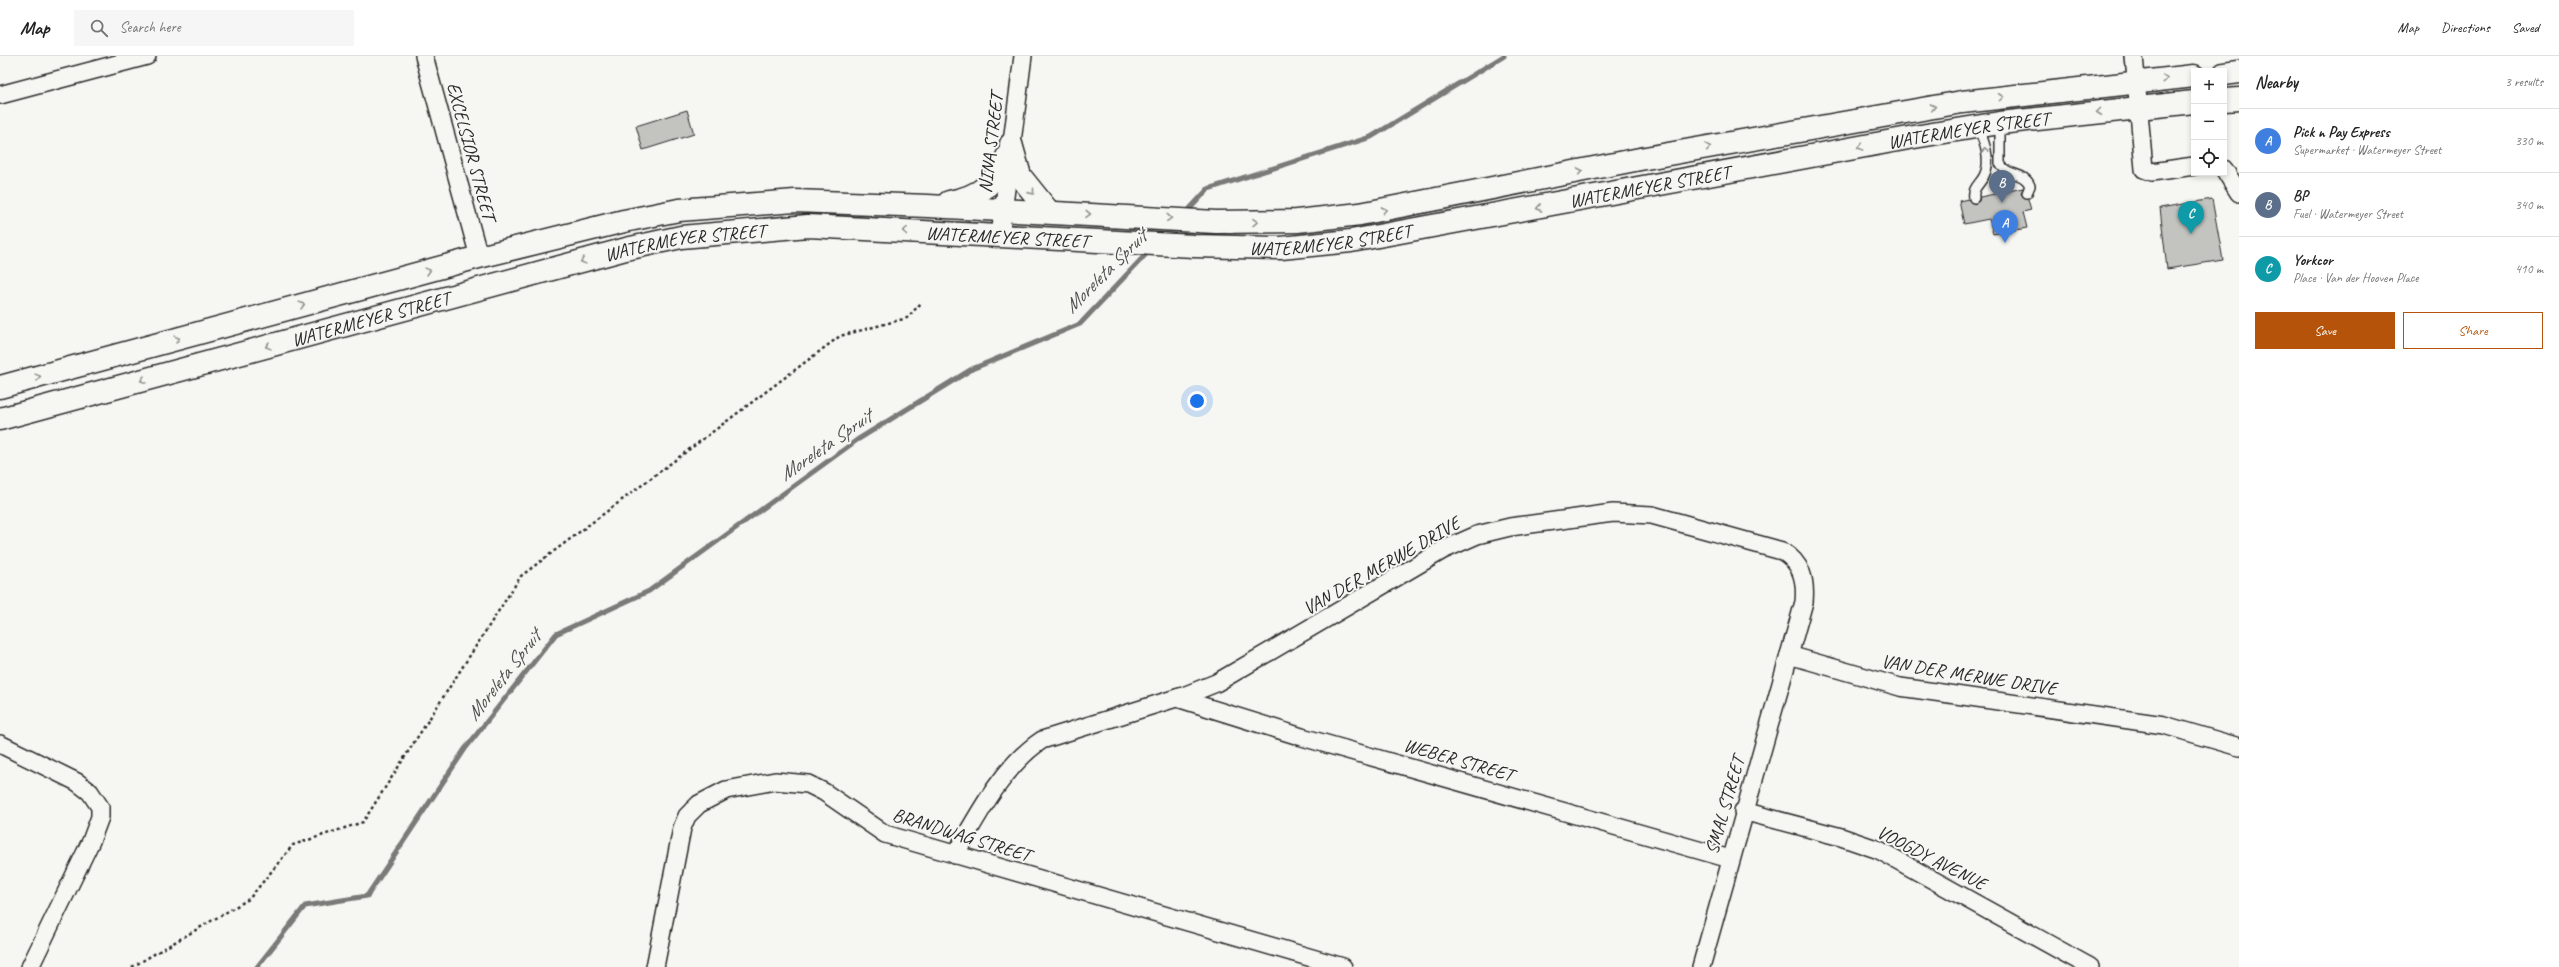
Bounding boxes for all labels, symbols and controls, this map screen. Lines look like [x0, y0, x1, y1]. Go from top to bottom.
search box [74, 10, 354, 46]
text: Map [20, 16, 50, 40]
icon: search [88, 17, 110, 39]
text: Search here [120, 18, 181, 37]
text: Map [2398, 19, 2419, 36]
text: Directions [2441, 19, 2490, 36]
text: Saved [2512, 19, 2539, 36]
map controls [2191, 68, 2227, 176]
button: + [2191, 68, 2227, 104]
text: Nearby [2255, 72, 2298, 93]
one-way arrow [2162, 74, 2168, 83]
text: 3 results [2505, 74, 2543, 90]
street label: EXCELSIOR STREET [441, 80, 502, 228]
street label: NINA STREET [973, 87, 1010, 194]
one-way arrow [1998, 93, 2004, 102]
one-way arrow [1930, 104, 1936, 112]
button: − [2191, 104, 2227, 140]
street label: WATERMEYER STREET [1886, 106, 2055, 155]
one-way arrow [2096, 107, 2102, 116]
text: Pick n Pay Express [2293, 123, 2390, 142]
text: A [2265, 133, 2271, 149]
text: 330 m [2515, 133, 2543, 149]
button: locate [2191, 140, 2227, 176]
one-way arrow [1857, 142, 1863, 151]
text: Supermarket · Watermeyer Street [2293, 142, 2441, 158]
one-way arrow [1705, 143, 1711, 152]
one-way arrow [1982, 147, 1990, 153]
street label: WATERMEYER STREET [1567, 159, 1736, 213]
one-way arrow [1577, 168, 1583, 176]
pin: B [1989, 170, 2015, 203]
one-way arrow [1028, 187, 1035, 194]
text: BP [2293, 187, 2308, 206]
text: B [2265, 197, 2271, 213]
text: 340 m [2515, 197, 2543, 213]
pin: C [2178, 201, 2204, 234]
one-way arrow [1536, 203, 1542, 211]
one-way arrow [1381, 206, 1387, 215]
text: Fuel · Watermeyer Street [2293, 206, 2403, 222]
one-way arrow [1085, 209, 1091, 218]
pin: A [1992, 210, 2018, 243]
one-way arrow [1166, 214, 1172, 223]
street label: WATERMEYER STREET [602, 218, 771, 267]
street label: WATERMEYER STREET [1249, 218, 1418, 261]
one-way arrow [1252, 218, 1258, 226]
street label: WATERMEYER STREET [925, 221, 1094, 254]
water label: Moreleta Spruit [1059, 221, 1156, 318]
one-way arrow [902, 227, 908, 235]
text: Yorkcor [2293, 251, 2333, 270]
one-way arrow [580, 256, 587, 265]
text: C [2265, 261, 2271, 277]
text: 410 m [2515, 261, 2543, 277]
one-way arrow [424, 267, 431, 276]
text: Place · Van der Hooven Place [2293, 270, 2419, 286]
street label: WATERMEYER STREET [289, 285, 457, 352]
one-way arrow [298, 301, 305, 310]
button: Save [2255, 312, 2395, 349]
button: Share [2403, 312, 2543, 349]
one-way arrow [173, 335, 180, 344]
one-way arrow [265, 341, 272, 350]
one-way arrow [34, 373, 41, 382]
one-way arrow [140, 375, 147, 384]
your location [1187, 391, 1207, 411]
water label: Moreleta Spruit [774, 401, 881, 486]
street label: VAN DER MERWE DRIVE [1299, 510, 1466, 621]
water label: Moreleta Spruit [460, 621, 550, 725]
street label: VAN DER MERWE DRIVE [1880, 649, 2061, 701]
street label: WEBER STREET [1401, 733, 1520, 788]
street label: SMAL STREET [1700, 750, 1752, 857]
street label: BRANDWAG STREET [890, 803, 1038, 869]
street label: VOOGDY AVENUE [1873, 820, 1993, 897]

